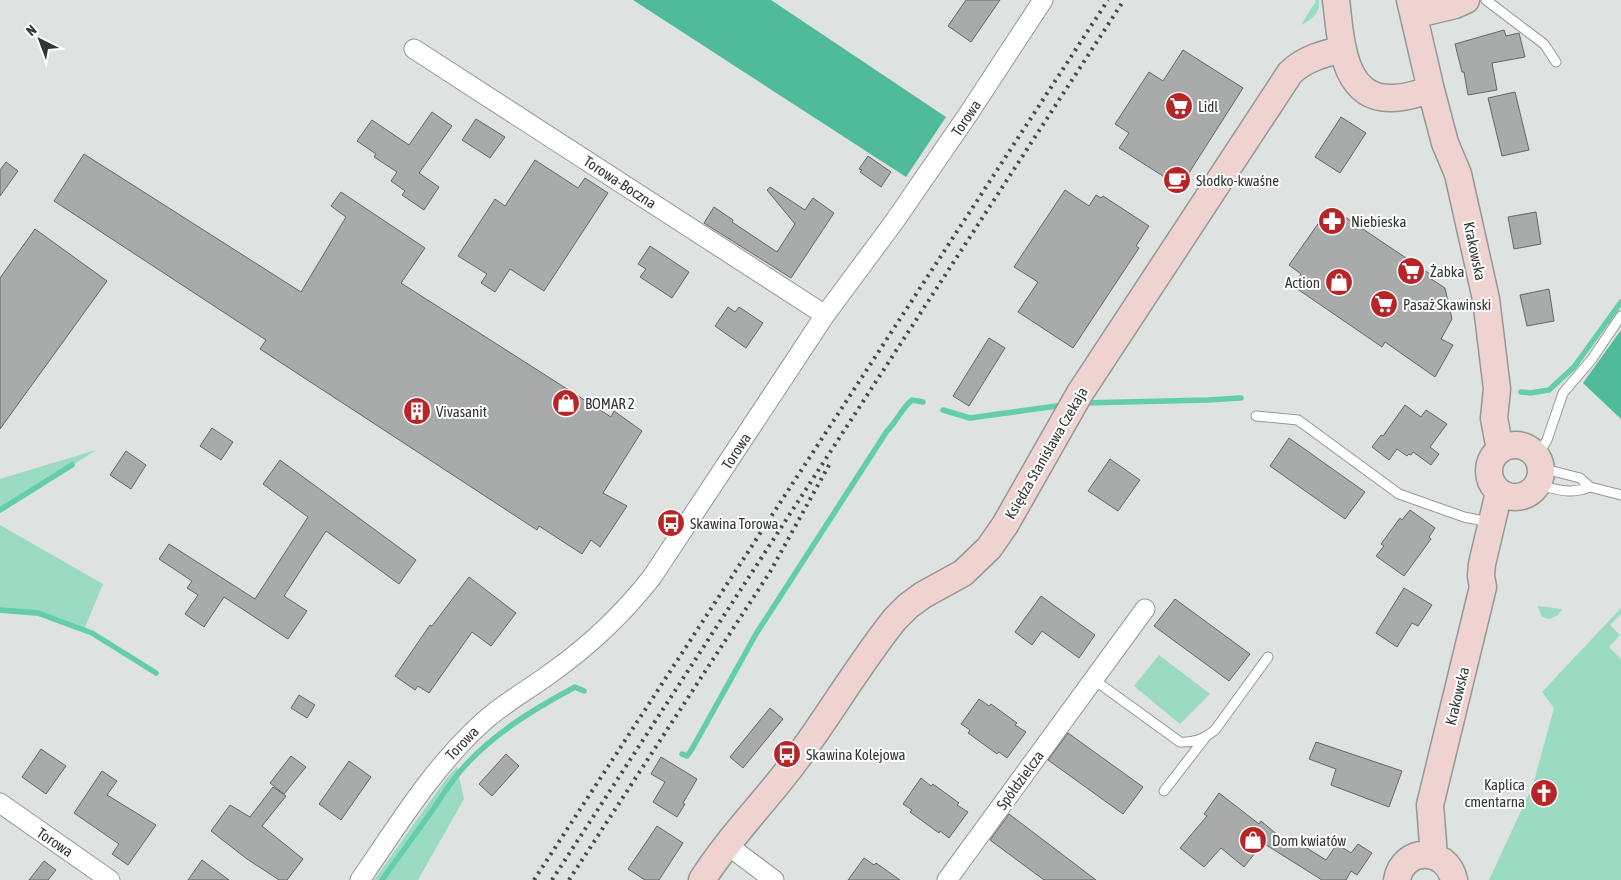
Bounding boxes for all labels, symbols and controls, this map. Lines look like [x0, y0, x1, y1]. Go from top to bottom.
north arrow [15, 15, 65, 65]
text: N [23, 22, 40, 39]
supermarket icon: Lidl [1164, 91, 1194, 121]
street label: Torowa [948, 97, 984, 139]
place label: Lidl [1198, 98, 1218, 115]
street label: Torowa-Boczna [581, 152, 659, 212]
cafe icon: Słodko-kwaśne [1162, 165, 1192, 195]
place label: Słodko-kwaśne [1196, 172, 1279, 189]
pharmacy icon: Niebieska [1317, 206, 1347, 236]
place label: Niebieska [1351, 213, 1406, 230]
street label: Krakowska [1461, 220, 1490, 282]
supermarket icon: Żabka [1396, 256, 1426, 286]
place label: Żabka [1430, 263, 1464, 280]
shop icon: Action [1324, 267, 1354, 297]
place label: Action [1285, 274, 1320, 291]
supermarket icon: Pasaż Skawinski [1369, 289, 1399, 319]
place label: Pasaż Skawinski [1403, 296, 1491, 313]
street label: Księdza Stanisława Czekaja [1001, 384, 1091, 522]
shop icon: BOMAR 2 [551, 388, 581, 418]
place label: BOMAR 2 [585, 395, 635, 412]
building icon: Vivasanit [402, 396, 432, 426]
place label: Vivasanit [436, 403, 487, 420]
street label: Torowa [718, 430, 754, 472]
bus stop icon: Skawina Torowa [656, 508, 686, 538]
place label: Skawina Torowa [690, 515, 778, 532]
street label: Krakowska [1442, 665, 1472, 727]
street label: Torowa [442, 723, 482, 763]
bus stop icon: Skawina Kolejowa [772, 739, 802, 769]
place label: Skawina Kolejowa [806, 746, 905, 763]
street label: Spółdzielcza [993, 747, 1047, 813]
place label: Kaplica cmentarna [1465, 776, 1525, 810]
church icon: Kaplica cmentarna [1529, 778, 1559, 808]
street label: Torowa [34, 824, 76, 860]
shop icon: Dom kwiatów [1238, 825, 1268, 855]
place label: Dom kwiatów [1272, 832, 1346, 849]

